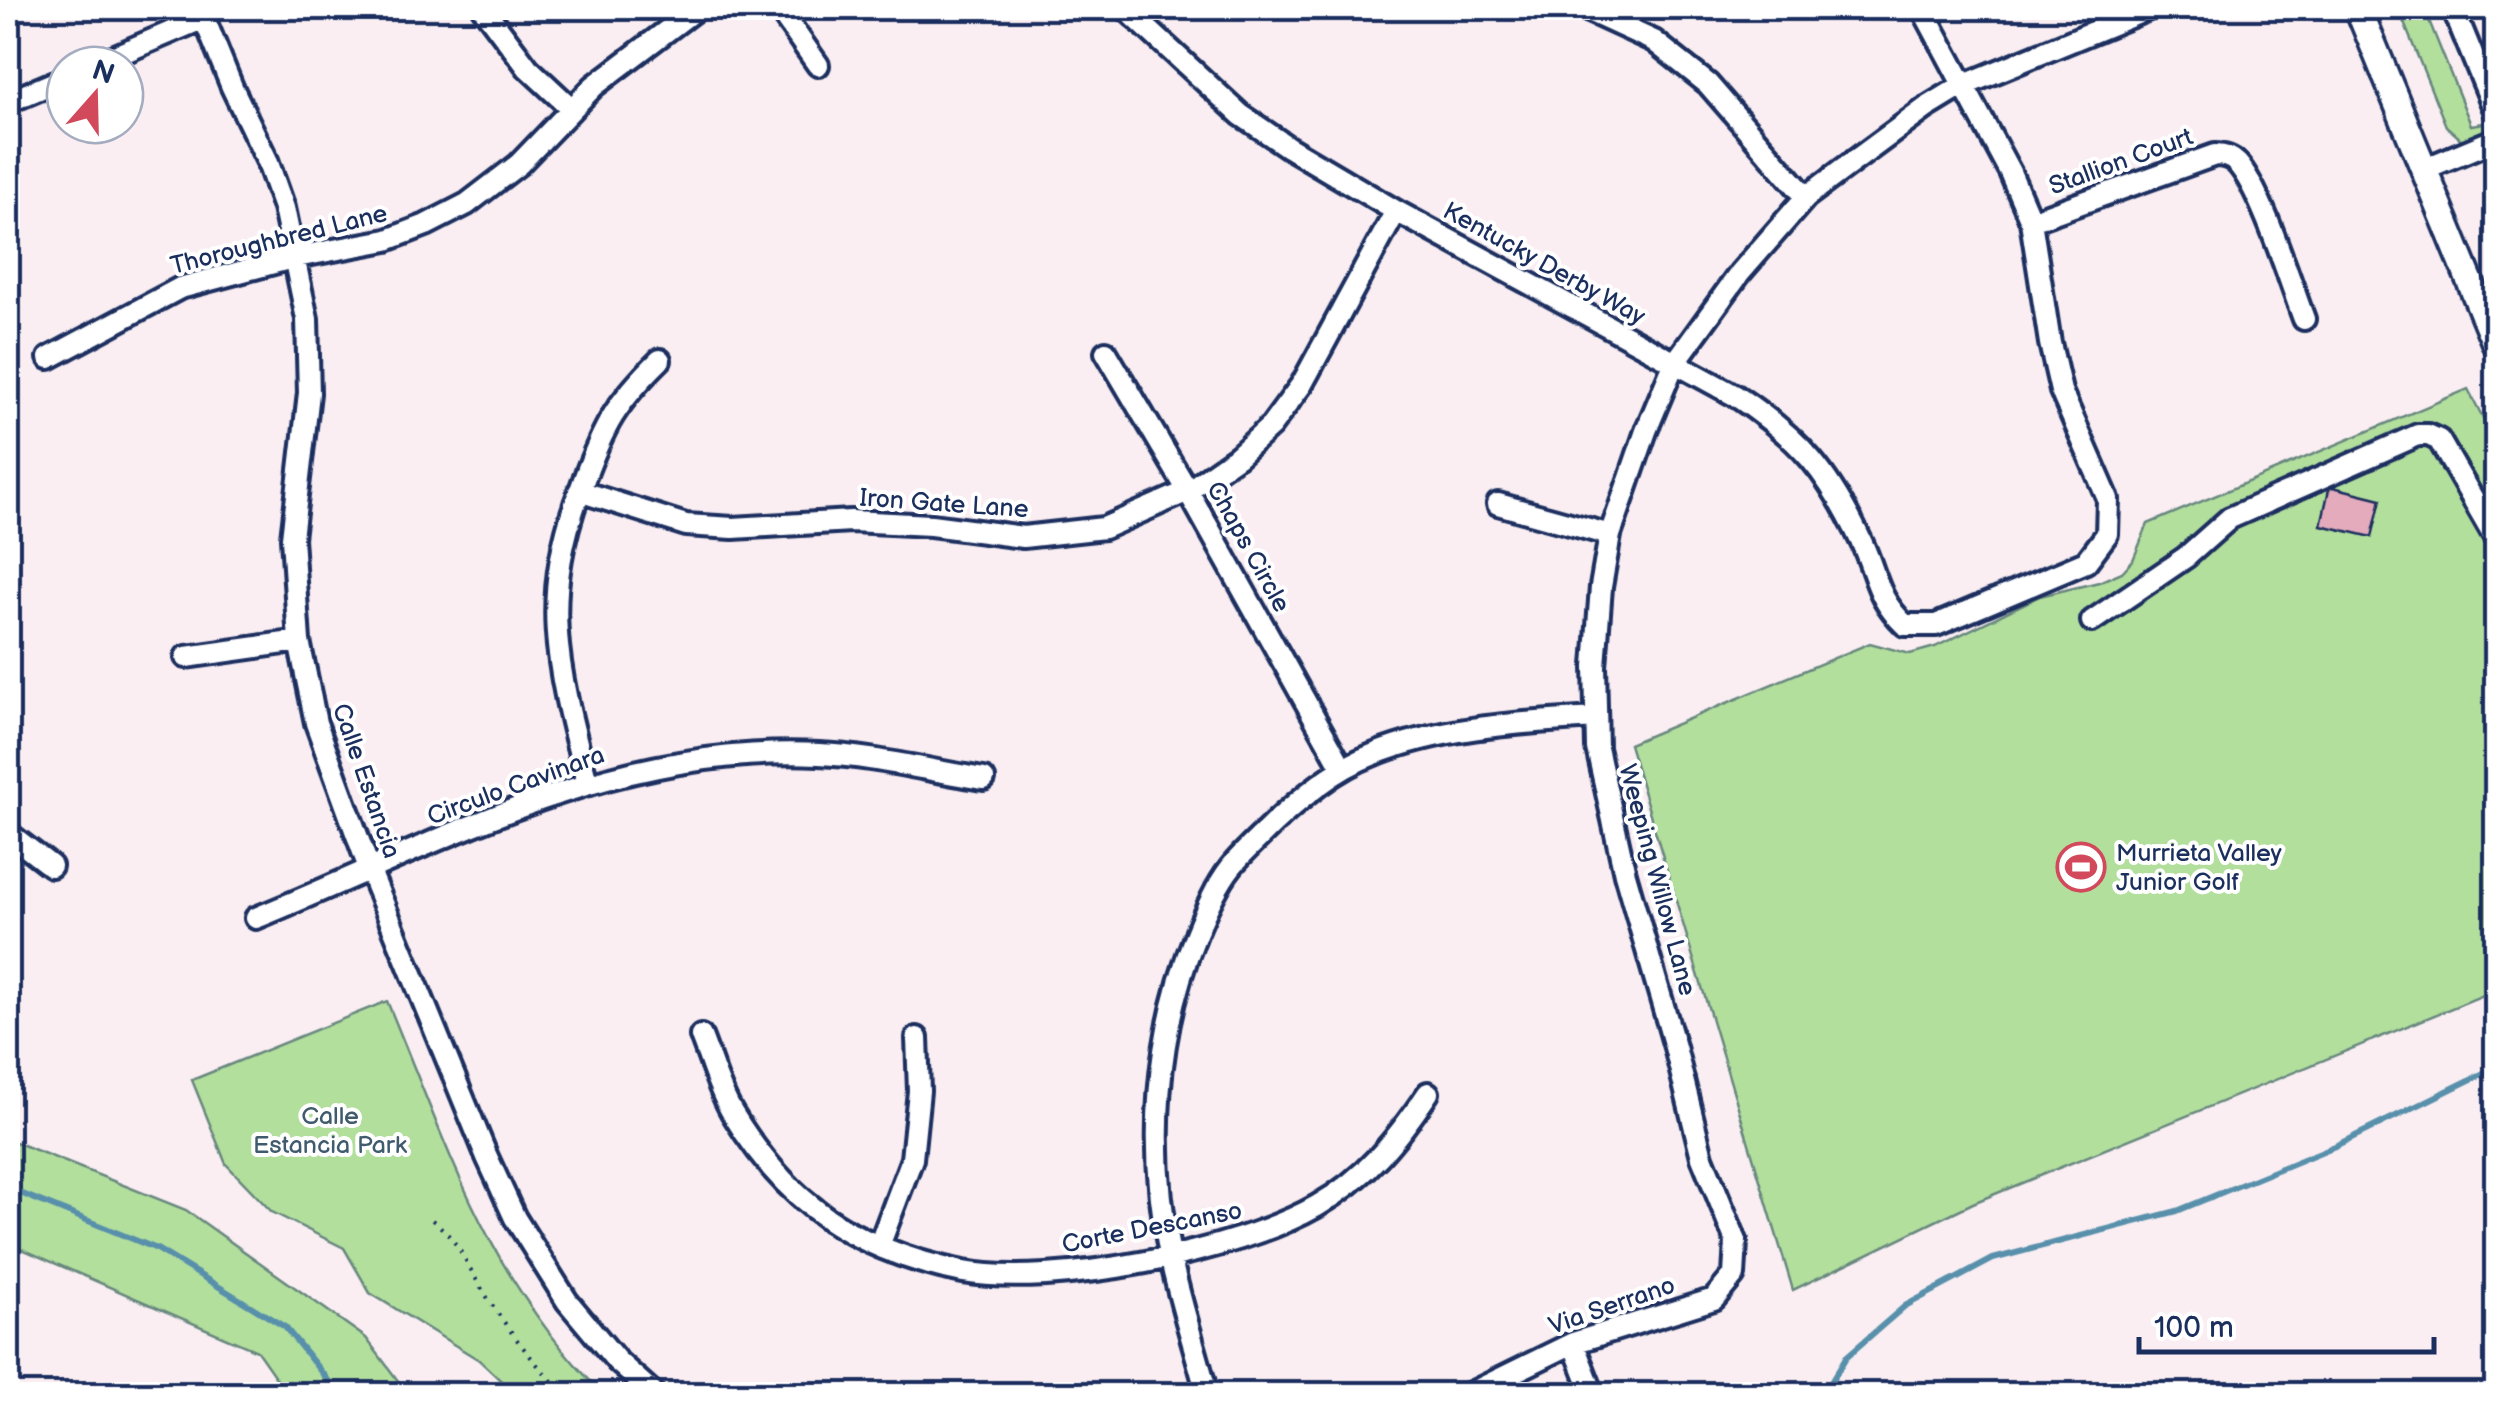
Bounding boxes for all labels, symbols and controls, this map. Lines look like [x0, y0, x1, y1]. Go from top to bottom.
north arrow [45, 45, 145, 145]
text: N [88, 54, 119, 92]
street label: Stallion Court [2045, 122, 2197, 202]
street label: Kentucky Derby Way [1437, 196, 1651, 333]
street label: Thoroughbred Lane [167, 198, 391, 282]
street label: Chaps Circle [1199, 476, 1297, 618]
street label: Iron Gate Lane [858, 483, 1030, 525]
street label: Calle Estancia [325, 699, 407, 863]
street label: Circulo Cavinara [423, 740, 609, 832]
street label: Weeping Willow Lane [1611, 761, 1703, 999]
place label: Murrieta Valley Junior Golf [2116, 838, 2283, 898]
sports icon: Murrieta Valley Junior Golf [2055, 841, 2107, 893]
park label: Calle Estancia Park [253, 1101, 408, 1161]
street label: Corte Descanso [1059, 1195, 1245, 1261]
street label: Via Serrano [1545, 1270, 1679, 1342]
scale bar [2139, 1292, 2434, 1354]
text: 100 m [2154, 1310, 2234, 1346]

